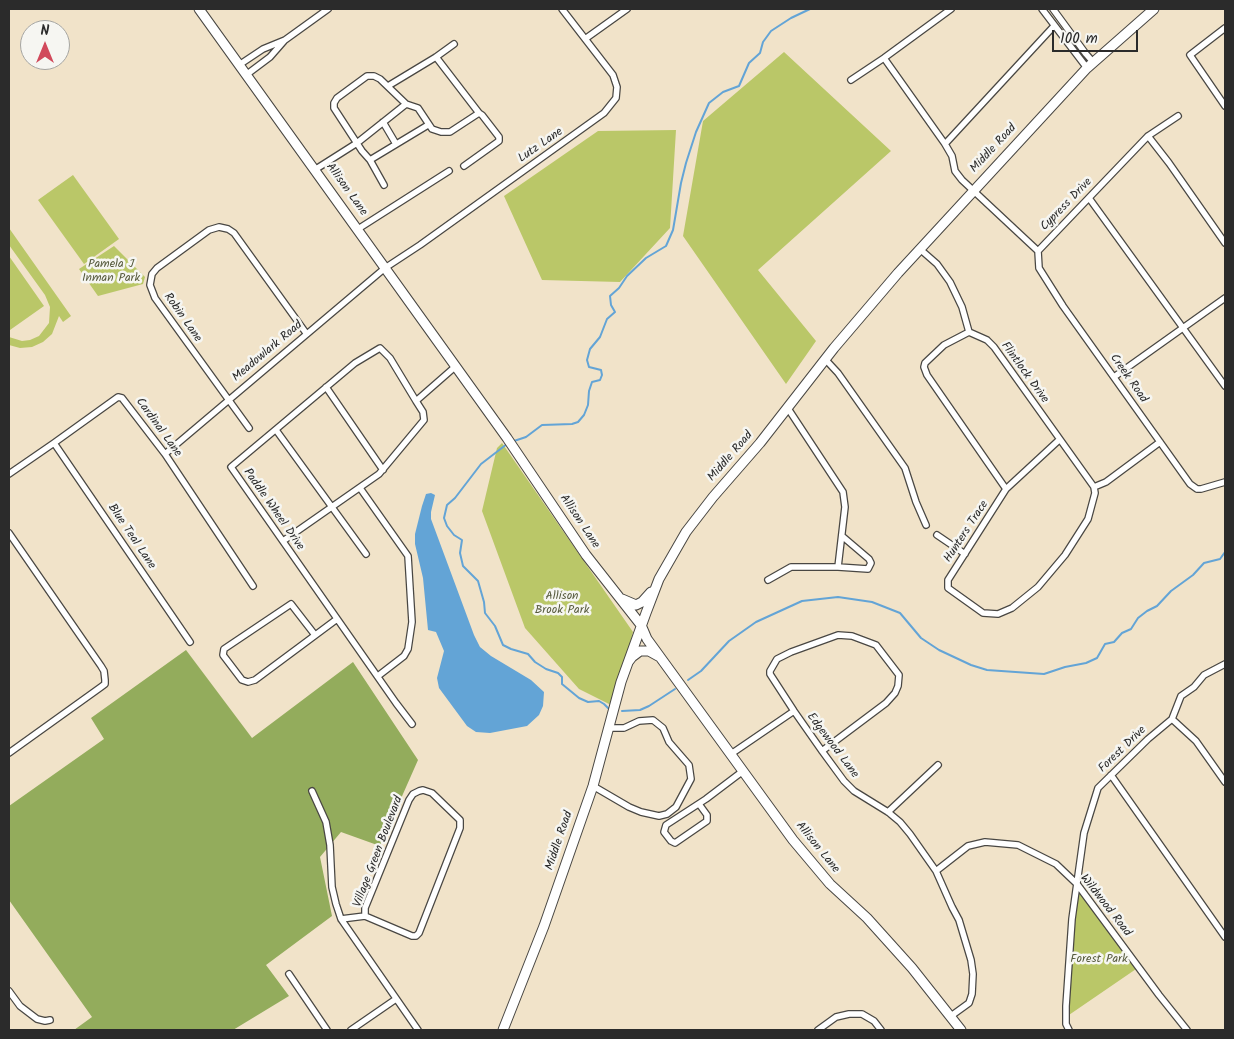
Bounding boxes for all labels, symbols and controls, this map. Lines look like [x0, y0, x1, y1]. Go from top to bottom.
north arrow [20, 20, 70, 70]
text: N [41, 20, 49, 42]
scale bar [1054, 20, 1140, 52]
text: 100 m [1060, 27, 1098, 51]
street label: Middle Road [968, 122, 1020, 176]
street label: Lutz Lane [516, 125, 566, 167]
street label: Allison Lane [322, 161, 370, 219]
street label: Cypress Drive [1038, 176, 1096, 234]
park label: Pamela J Inman Park [82, 258, 140, 286]
street label: Robin Lane [160, 291, 204, 345]
street label: Meadowlark Road [230, 319, 306, 385]
street label: Flintlock Drive [997, 340, 1051, 406]
street label: Creek Road [1106, 352, 1150, 406]
street label: Cardinal Lane [132, 396, 184, 460]
street label: Middle Road [705, 429, 757, 485]
street label: Paddle Wheel Drive [239, 466, 307, 554]
street label: Allison Lane [556, 492, 602, 552]
street label: Hunters Trace [942, 498, 992, 566]
street label: Blue Teal Lane [104, 502, 158, 572]
park label: Allison Brook Park [535, 590, 589, 618]
street label: Edgewood Lane [803, 711, 861, 781]
street label: Forest Drive [1096, 724, 1150, 776]
street label: Village Green Boulevard [351, 794, 407, 910]
street label: Middle Road [543, 810, 577, 872]
street label: Allison Lane [792, 819, 842, 877]
street label: Wildwood Road [1076, 872, 1134, 940]
park label: Forest Park [1070, 953, 1128, 967]

